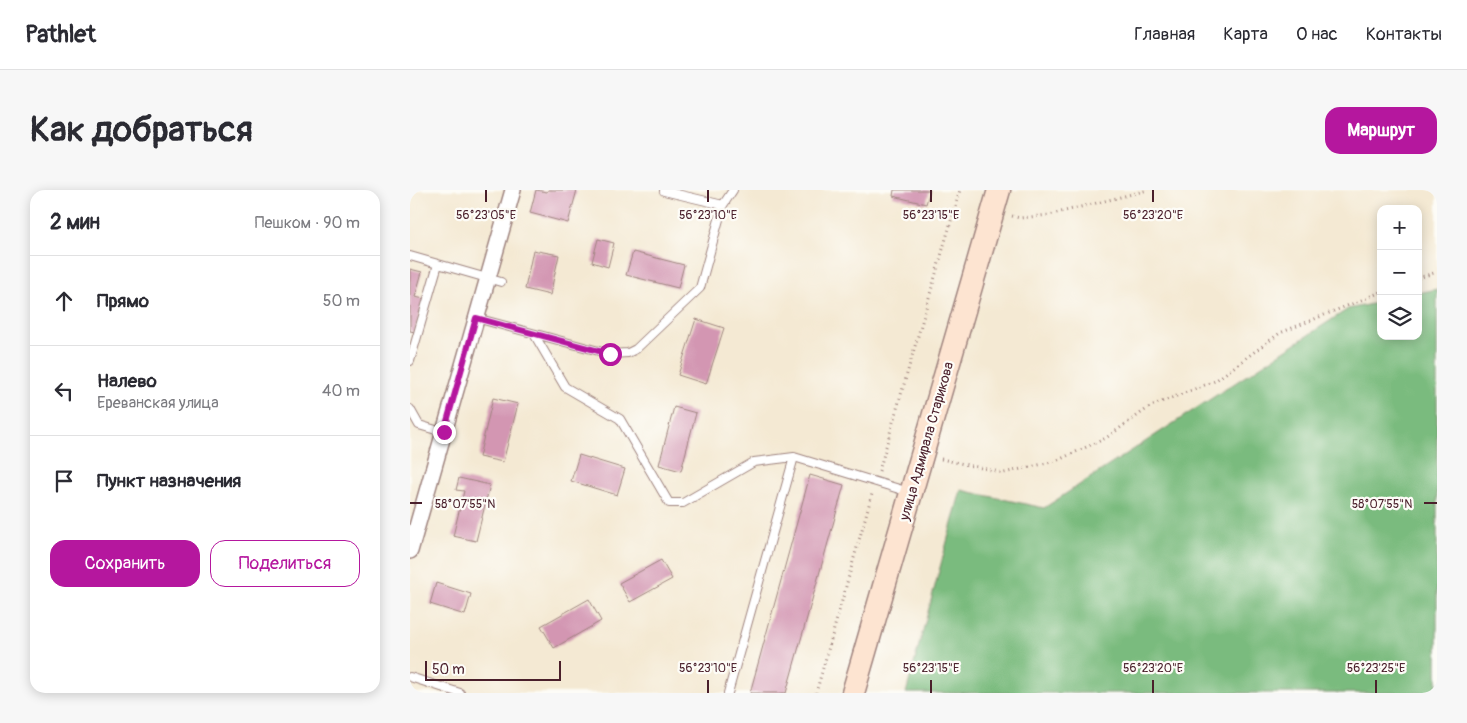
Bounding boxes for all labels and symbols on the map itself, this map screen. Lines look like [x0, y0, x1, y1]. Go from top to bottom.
text: 56°23'05"E [456, 208, 516, 223]
text: 56°23'10"E [679, 208, 737, 223]
text: 56°23'15"E [903, 208, 959, 223]
text: 56°23'20"E [1123, 208, 1183, 223]
route start [599, 343, 622, 366]
street label: улица Адмирала Старикова [895, 360, 957, 523]
route end [433, 421, 456, 444]
text: 58°07'55"N [435, 497, 495, 512]
text: 58°07'55"N [1352, 497, 1412, 512]
scale bar [425, 658, 561, 681]
text: 56°23'10"E [679, 661, 737, 676]
text: 56°23'15"E [903, 661, 959, 676]
text: 56°23'20"E [1123, 661, 1183, 676]
text: 56°23'25"E [1347, 661, 1405, 676]

